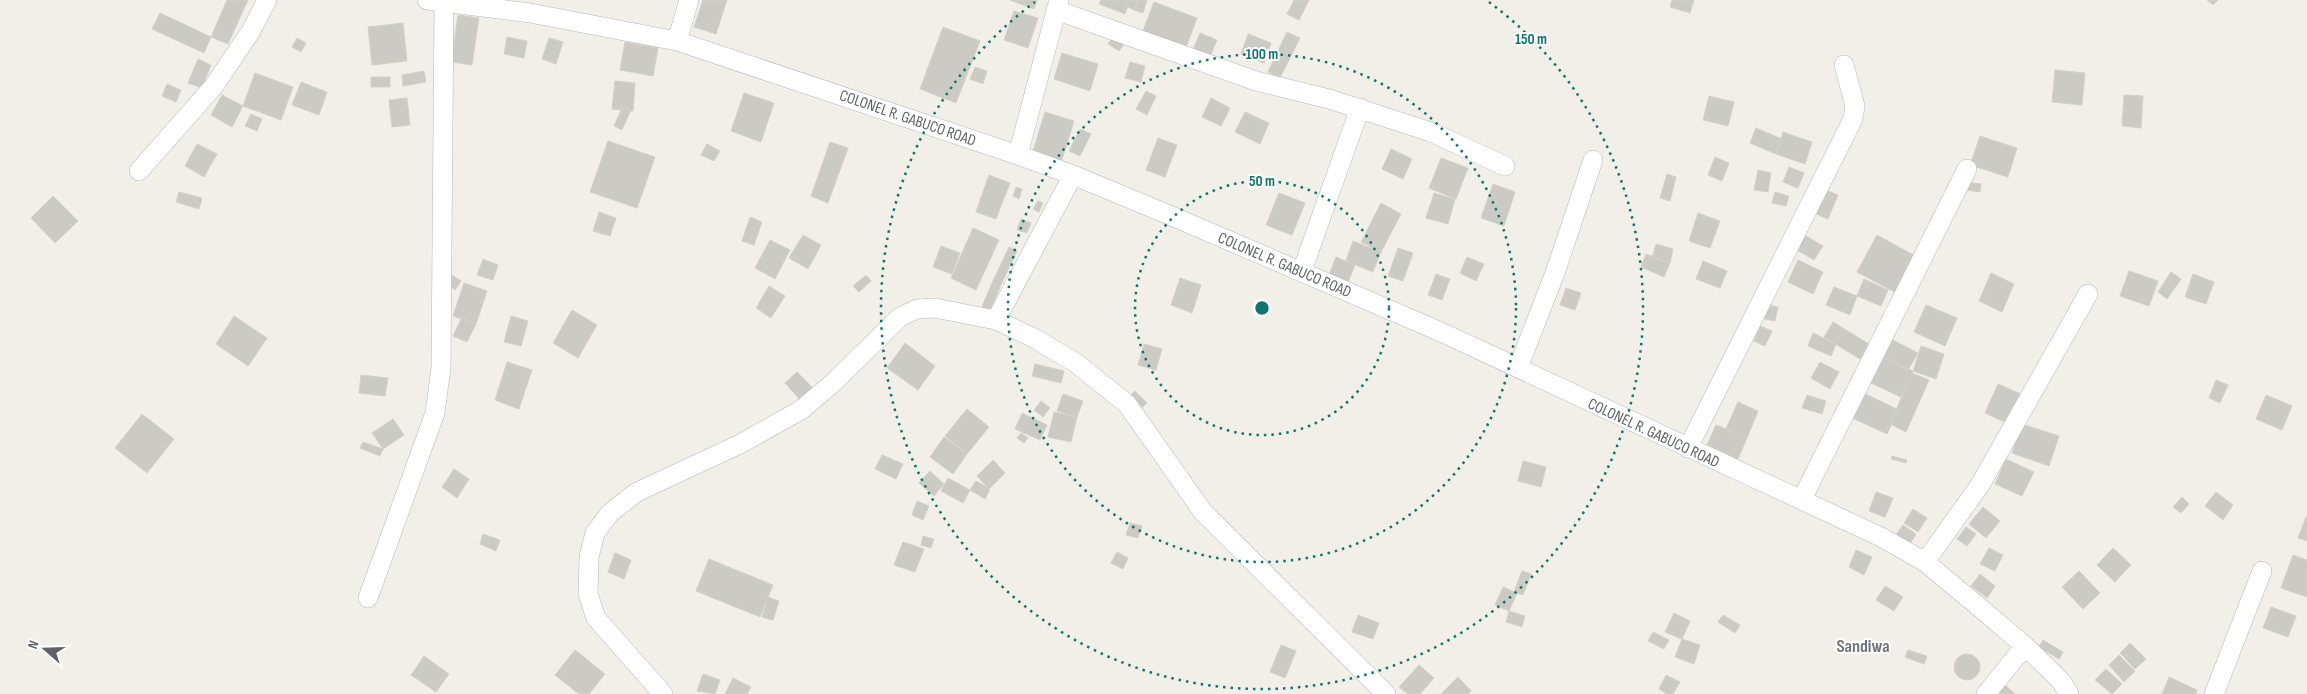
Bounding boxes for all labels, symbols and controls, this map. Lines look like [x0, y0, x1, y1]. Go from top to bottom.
text: 150 m [1515, 30, 1547, 49]
text: 100 m [1246, 45, 1278, 64]
street label: COLONEL R. GABUCO ROAD [837, 86, 978, 151]
text: 50 m [1249, 172, 1275, 191]
street label: COLONEL R. GABUCO ROAD [1215, 229, 1354, 302]
centre of rings [1253, 299, 1271, 317]
street label: COLONEL R. GABUCO ROAD [1585, 395, 1722, 472]
north arrow [20, 624, 70, 674]
district label: Sandiwa [1837, 636, 1890, 657]
text: N [24, 638, 43, 651]

